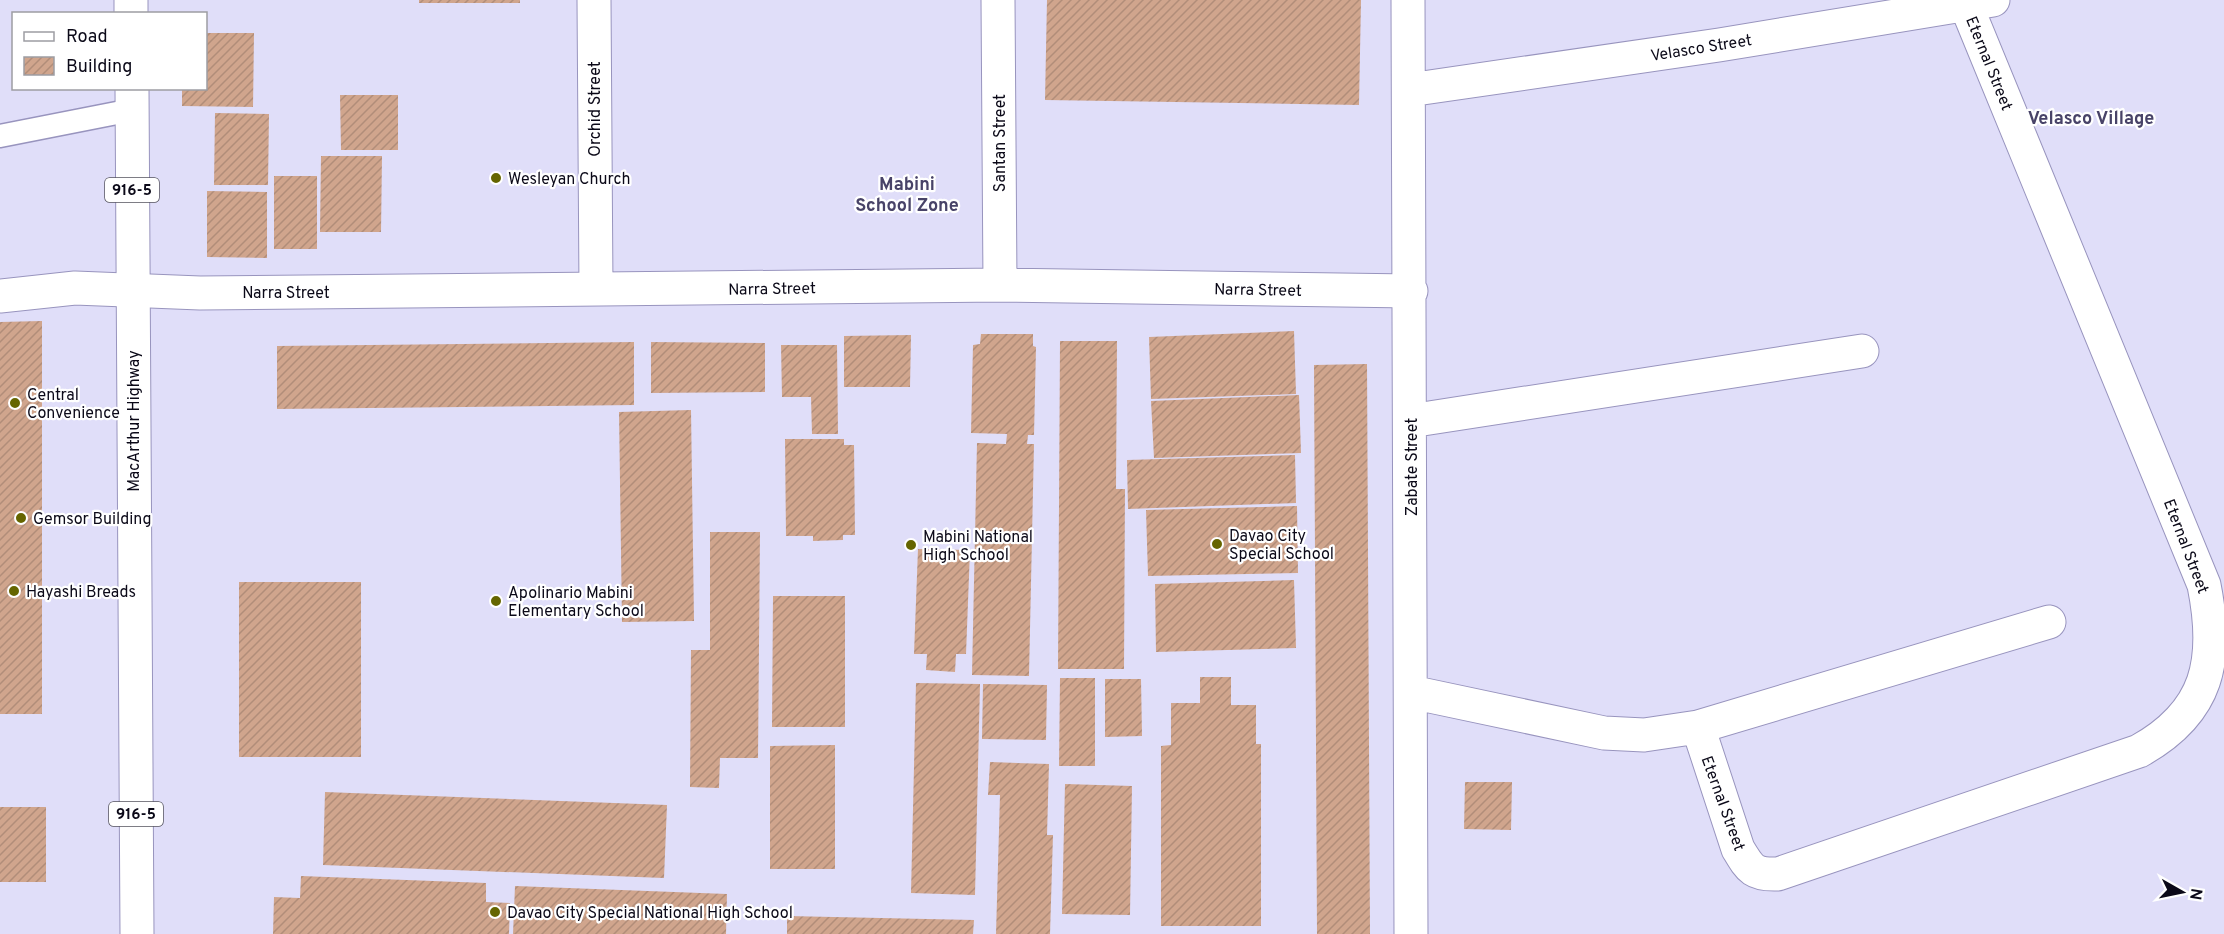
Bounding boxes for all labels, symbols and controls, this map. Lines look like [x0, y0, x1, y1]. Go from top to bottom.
legend [12, 12, 207, 90]
street label: Eternal Street [1960, 14, 2016, 114]
text: Road [66, 26, 108, 49]
street label: Velasco Street [1649, 31, 1753, 67]
text: Building [66, 56, 132, 79]
street label: Orchid Street [586, 61, 606, 157]
street label: Santan Street [991, 94, 1011, 192]
district label: Velasco Village [2028, 108, 2154, 131]
place label: Wesleyan Church [508, 170, 630, 190]
marker: Wesleyan Church [489, 171, 503, 185]
district label: Mabini School Zone [855, 174, 959, 218]
road number: 916-5 [105, 178, 159, 202]
street label: Narra Street [728, 279, 816, 301]
street label: Narra Street [1214, 280, 1302, 302]
street label: Narra Street [242, 284, 330, 304]
street label: MacArthur Highway [125, 350, 145, 492]
place label: Central Convenience [27, 386, 120, 424]
marker: Central Convenience [8, 396, 22, 410]
street label: Zabate Street [1403, 418, 1423, 516]
street label: Eternal Street [2158, 497, 2212, 597]
place label: Gemsor Building [33, 510, 152, 530]
marker: Gemsor Building [14, 511, 28, 525]
place label: Davao City Special School [1229, 527, 1334, 565]
place label: Mabini National High School [923, 528, 1033, 566]
marker: Davao City Special School [1210, 537, 1224, 551]
marker: Mabini National High School [904, 538, 918, 552]
place label: Hayashi Breads [26, 583, 136, 603]
marker: Hayashi Breads [7, 584, 21, 598]
place label: Apolinario Mabini Elementary School [508, 584, 644, 622]
marker: Apolinario Mabini Elementary School [489, 594, 503, 608]
street label: Eternal Street [1696, 753, 1749, 854]
road number: 916-5 [109, 802, 163, 826]
north arrow [2152, 862, 2212, 922]
text: N [2184, 887, 2206, 901]
place label: Davao City Special National High School [507, 904, 793, 924]
marker: Davao City Special National High School [488, 905, 502, 919]

